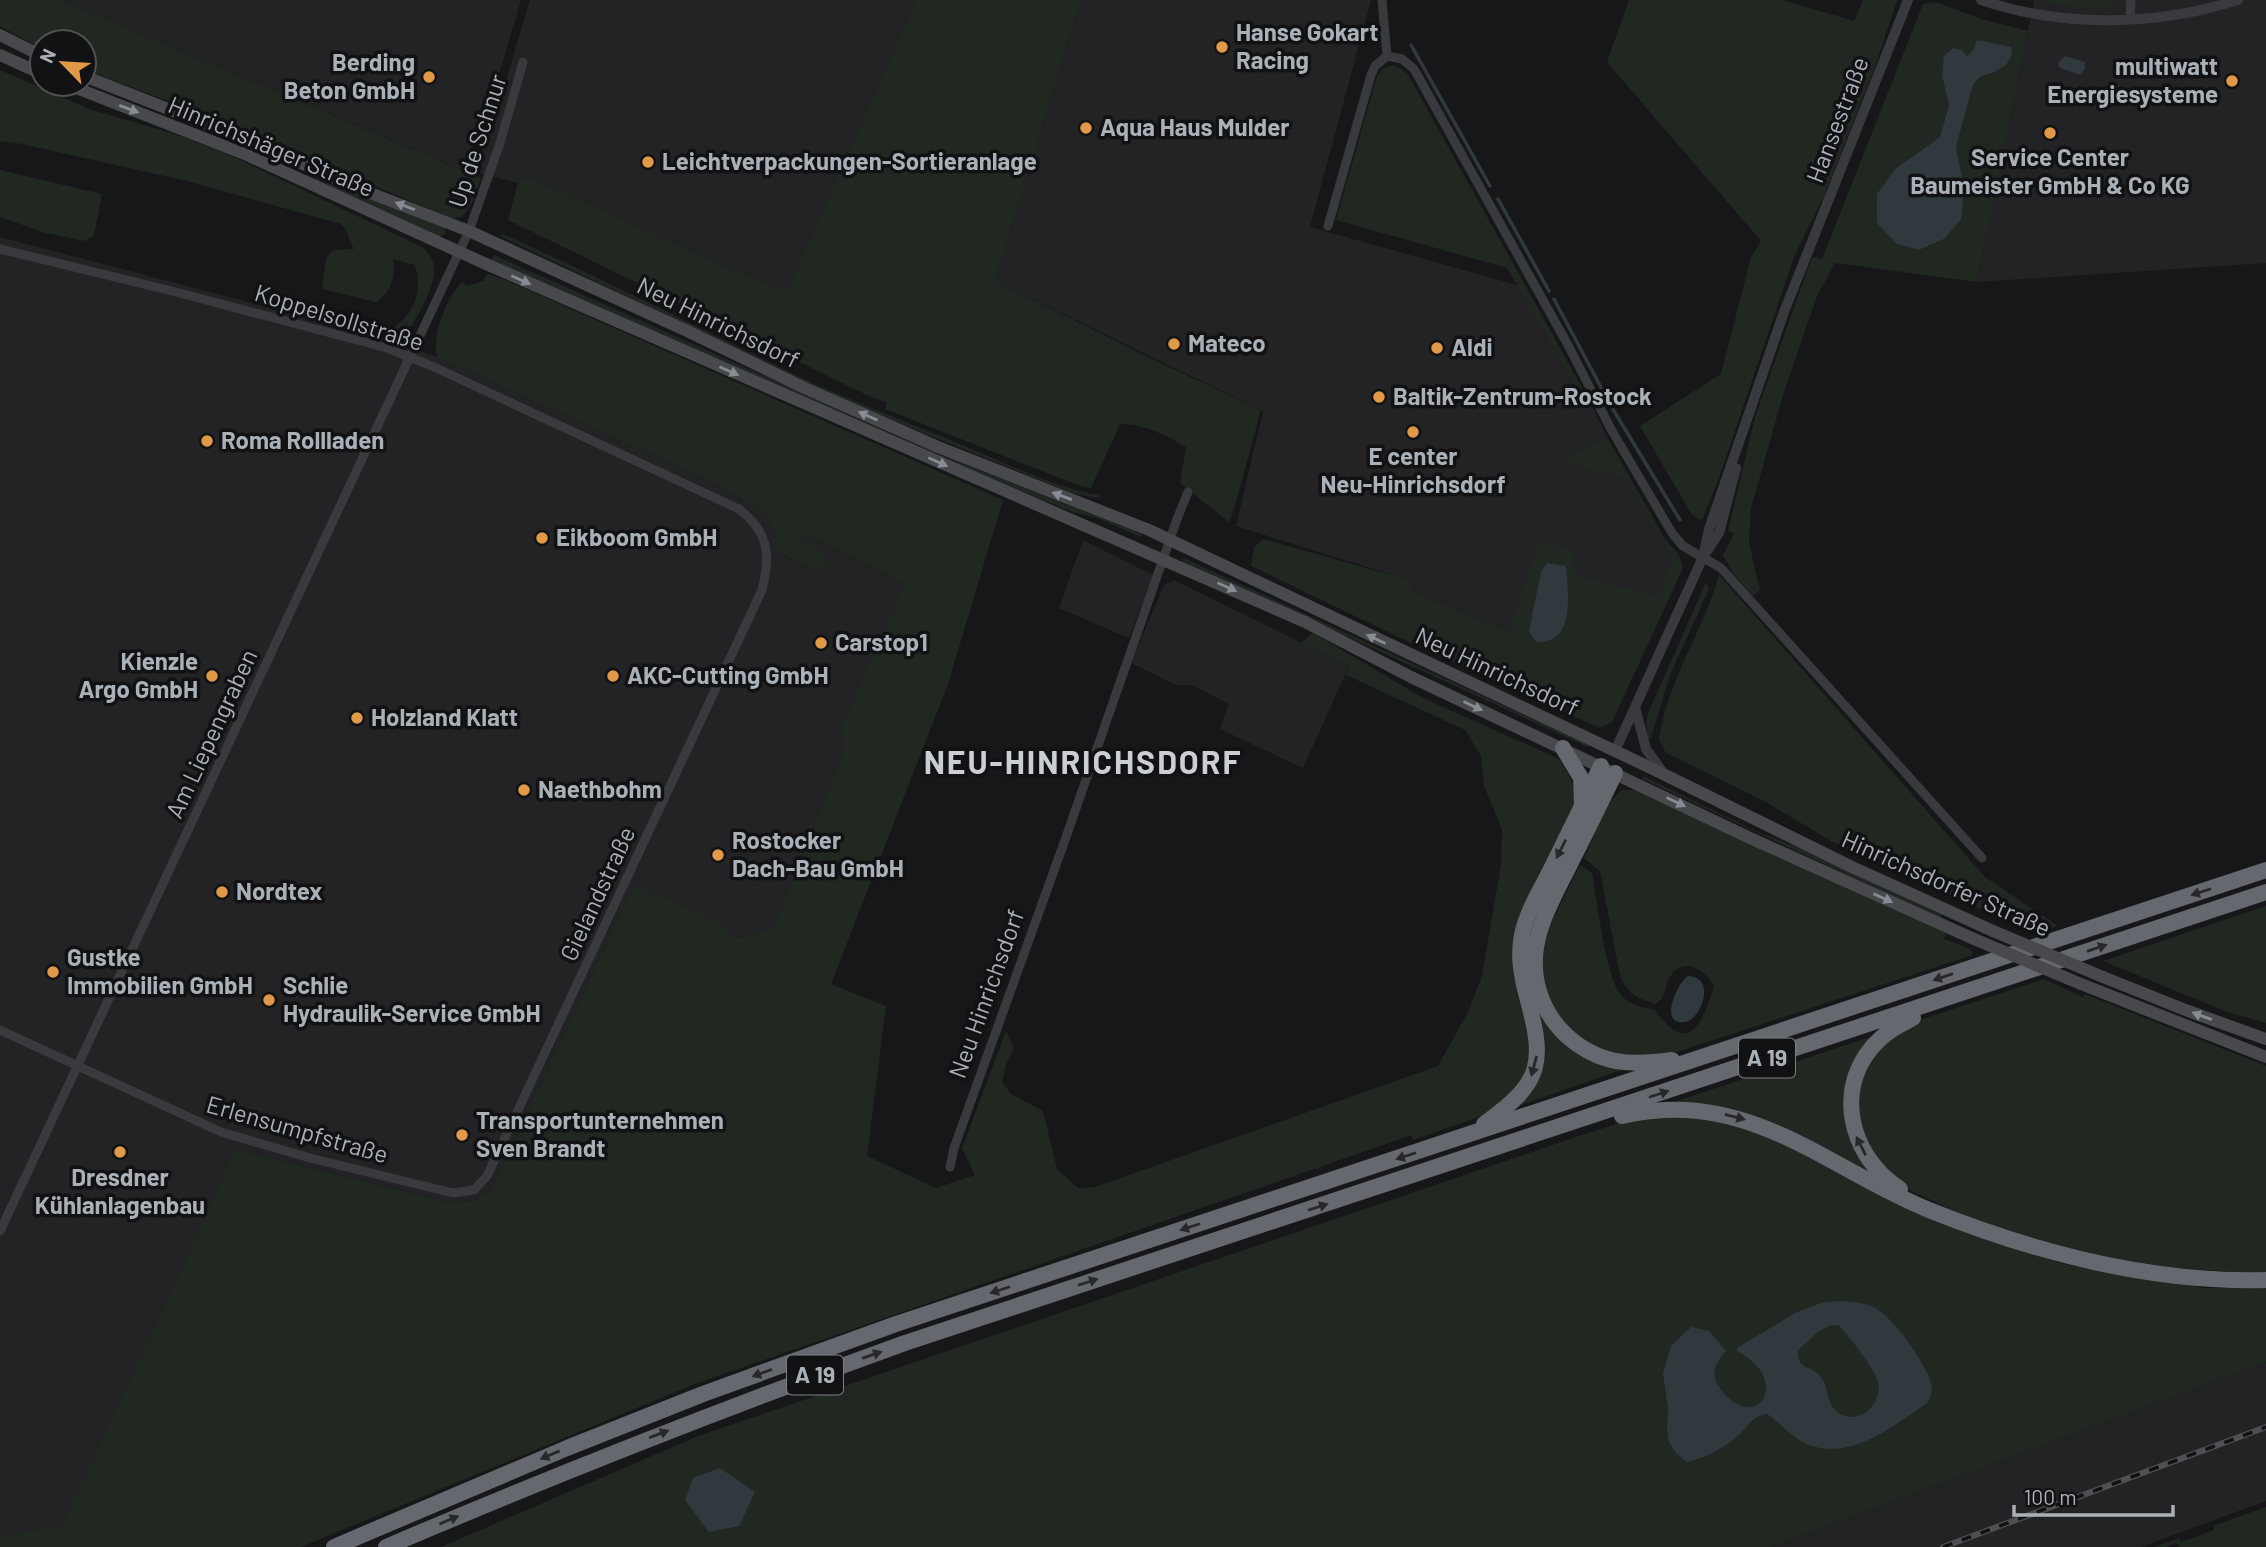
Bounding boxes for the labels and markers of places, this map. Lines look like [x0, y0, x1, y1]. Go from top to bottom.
place label: Hanse Gokart Racing [1236, 17, 1378, 74]
marker: Hanse Gokart Racing [1214, 39, 1230, 55]
place label: Berding Beton GmbH [284, 47, 415, 104]
place label: multiwatt Energiesysteme [2047, 51, 2218, 108]
marker: Berding Beton GmbH [421, 69, 437, 85]
marker: multiwatt Energiesysteme [2224, 73, 2240, 89]
place label: Aqua Haus Mulder [1100, 112, 1289, 141]
marker: Aqua Haus Mulder [1078, 120, 1094, 136]
marker: Service Center Baumeister GmbH & Co KG [2042, 125, 2058, 141]
place label: Service Center Baumeister GmbH & Co KG [1910, 142, 2190, 199]
place label: Leichtverpackungen-Sortieranlage [662, 146, 1037, 175]
marker: Leichtverpackungen-Sortieranlage [640, 154, 656, 170]
place label: Mateco [1188, 328, 1266, 357]
place label: Aldi [1451, 332, 1493, 361]
marker: Mateco [1166, 336, 1182, 352]
marker: Aldi [1429, 340, 1445, 356]
place label: Baltik-Zentrum-Rostock [1393, 381, 1652, 410]
marker: Baltik-Zentrum-Rostock [1371, 389, 1387, 405]
marker: E center Neu-Hinrichsdorf [1405, 424, 1421, 440]
place label: Roma Rollladen [221, 425, 384, 454]
marker: Roma Rollladen [199, 433, 215, 449]
place label: E center Neu-Hinrichsdorf [1320, 441, 1506, 498]
place label: Eikboom GmbH [556, 522, 717, 551]
marker: Eikboom GmbH [534, 530, 550, 546]
place label: Carstop1 [835, 627, 928, 656]
marker: Carstop1 [813, 635, 829, 651]
place label: Kienzle Argo GmbH [78, 646, 198, 703]
place label: AKC-Cutting GmbH [627, 660, 828, 689]
marker: Kienzle Argo GmbH [204, 668, 220, 684]
marker: AKC-Cutting GmbH [605, 668, 621, 684]
place label: Holzland Klatt [371, 702, 518, 731]
marker: Holzland Klatt [349, 710, 365, 726]
place label: Naethbohm [538, 774, 662, 803]
marker: Naethbohm [516, 782, 532, 798]
place label: Rostocker Dach-Bau GmbH [732, 825, 904, 882]
marker: Rostocker Dach-Bau GmbH [710, 847, 726, 863]
place label: Nordtex [236, 876, 322, 905]
marker: Nordtex [214, 884, 230, 900]
place label: Gustke Immobilien GmbH [67, 942, 253, 999]
marker: Gustke Immobilien GmbH [45, 964, 61, 980]
place label: Schlie Hydraulik-Service GmbH [283, 970, 541, 1027]
marker: Schlie Hydraulik-Service GmbH [261, 992, 277, 1008]
place label: Transportunternehmen Sven Brandt [476, 1105, 724, 1162]
marker: Transportunternehmen Sven Brandt [454, 1127, 470, 1143]
marker: Dresdner Kühlanlagenbau [112, 1144, 128, 1160]
place label: Dresdner Kühlanlagenbau [35, 1162, 205, 1219]

